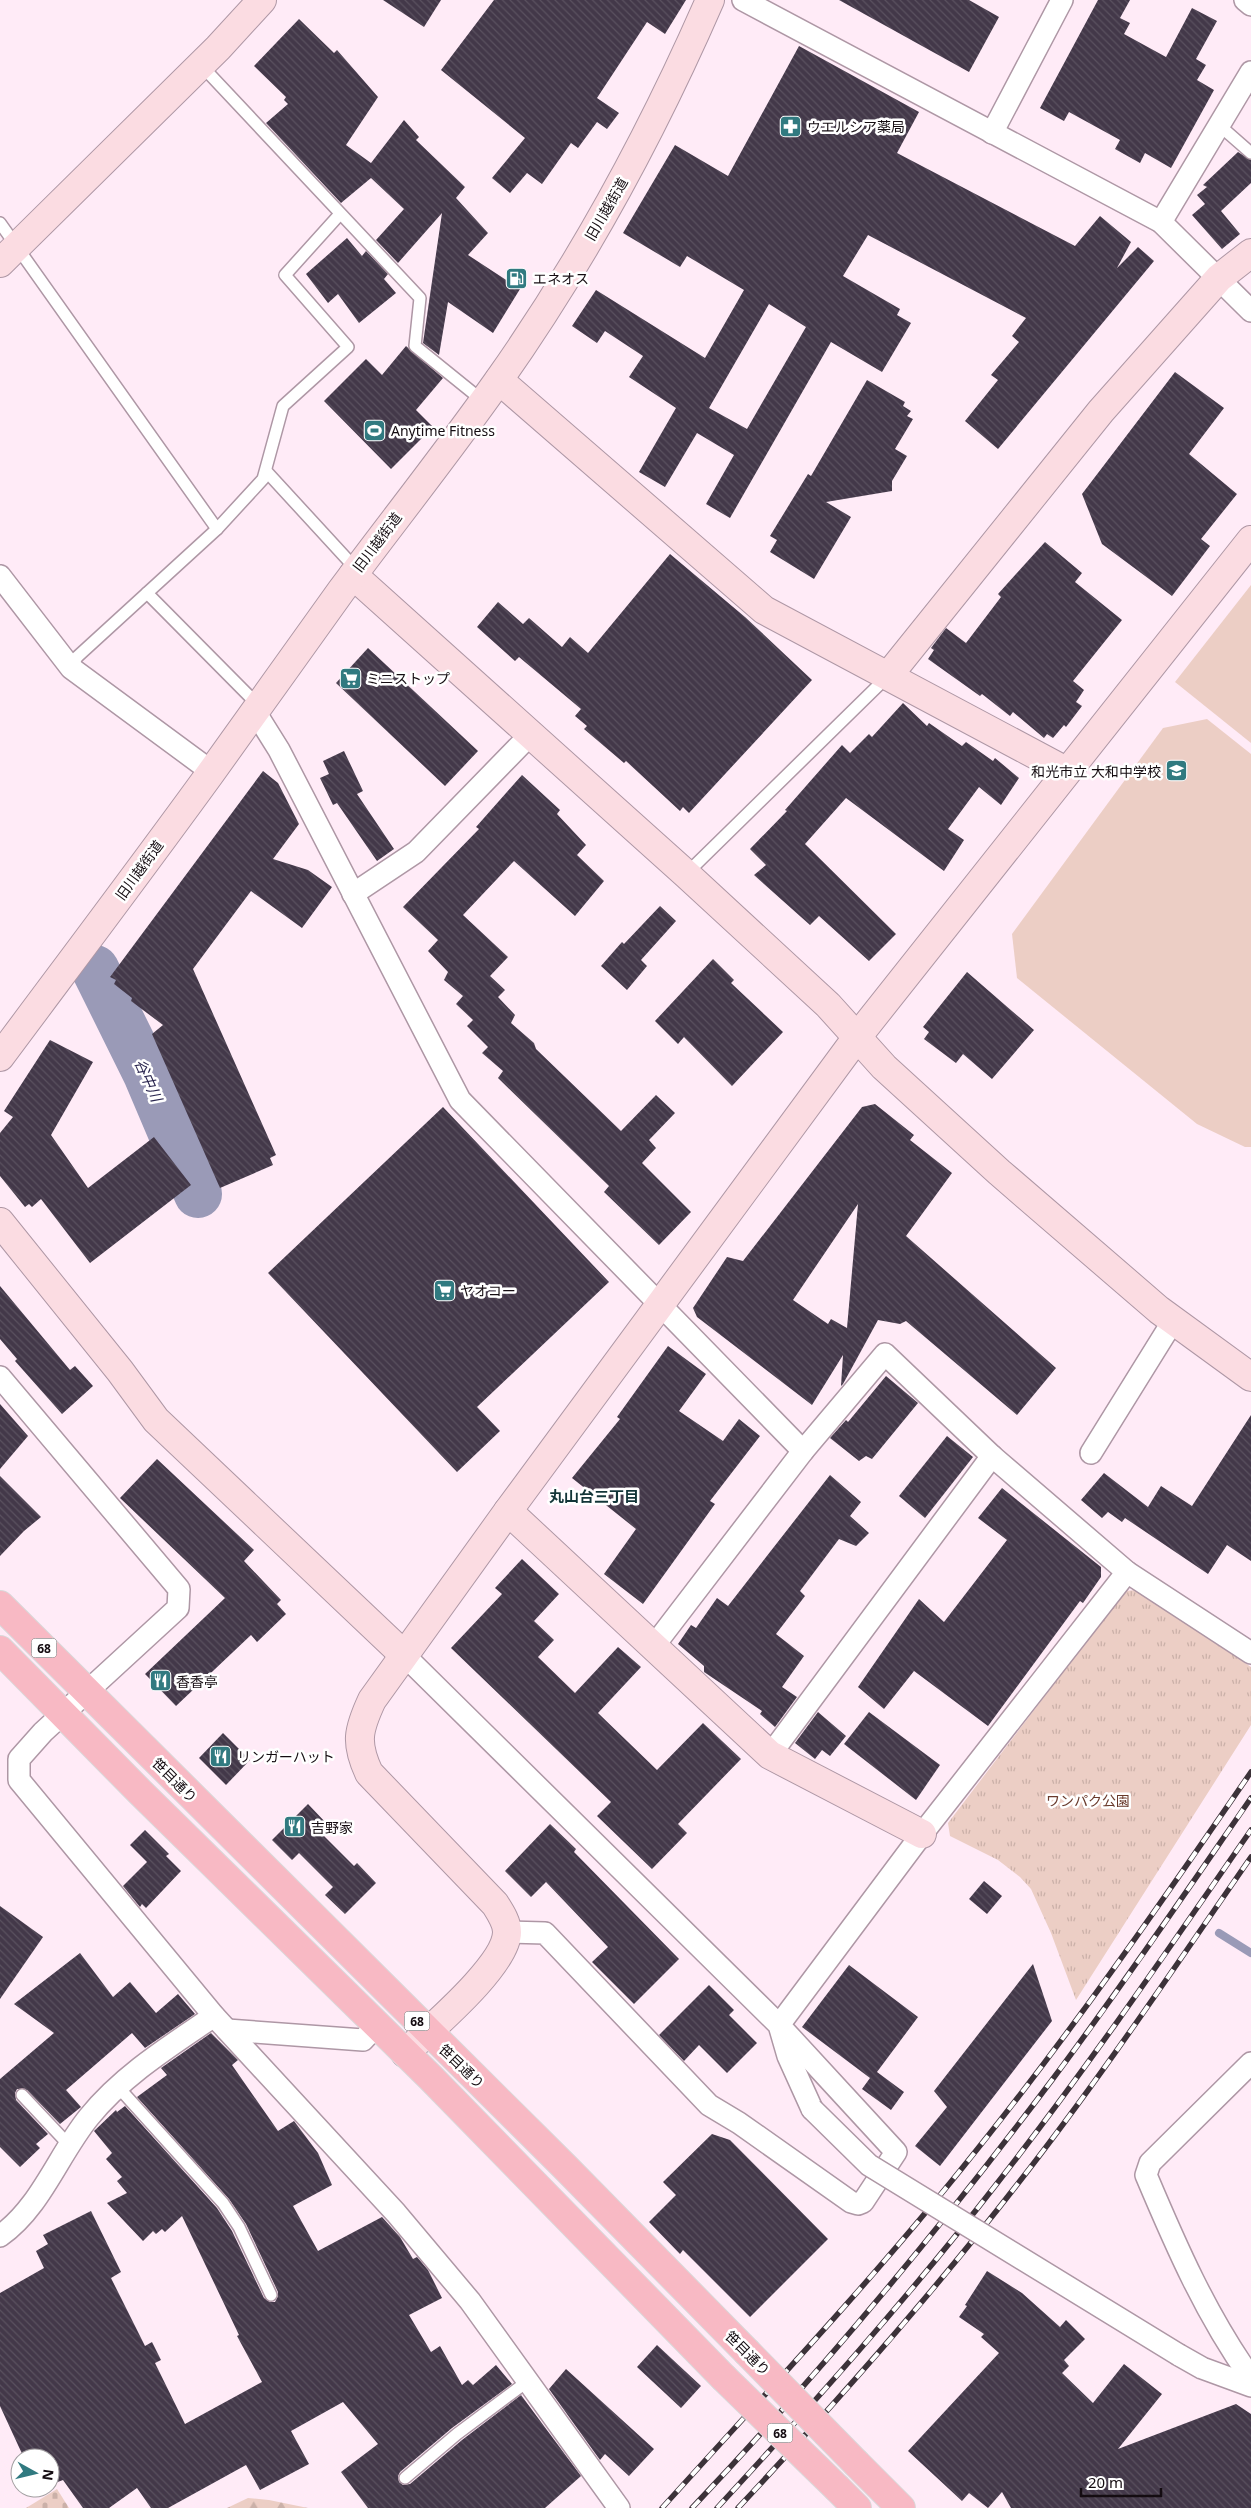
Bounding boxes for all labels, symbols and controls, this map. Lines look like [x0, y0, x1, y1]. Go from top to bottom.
pharmacy icon: ウエルシア薬局 [779, 114, 803, 138]
place label: ウエルシア薬局 [807, 117, 905, 136]
street label: 旧川越街道 [580, 174, 632, 244]
fuel station icon: エネオス [505, 266, 529, 290]
place label: エネオス [533, 269, 589, 288]
sports icon: Anytime Fitness [363, 418, 387, 442]
place label: Anytime Fitness [391, 421, 495, 440]
street label: 旧川越街道 [348, 508, 406, 576]
supermarket icon: ミニストップ [338, 666, 362, 690]
place label: ミニストップ [366, 669, 450, 688]
school or university icon: 和光市立 大和中学校 [1165, 759, 1189, 783]
place label: 和光市立 大和中学校 [1031, 762, 1161, 781]
street label: 旧川越街道 [111, 836, 167, 904]
water label: 谷中川 [131, 1055, 168, 1106]
supermarket icon: ヤオコー [432, 1278, 456, 1302]
place label: ヤオコー [460, 1281, 516, 1300]
district label: 丸山台三丁目 [549, 1486, 639, 1506]
road number: 68 [32, 1639, 56, 1658]
restaurant icon: 香香亭 [148, 1669, 172, 1693]
place label: 香香亭 [176, 1672, 218, 1691]
restaurant icon: リンガーハット [209, 1744, 233, 1768]
place label: リンガーハット [237, 1747, 335, 1766]
street label: 笹目通り [148, 1753, 202, 1807]
park label: ワンパク公園 [1046, 1791, 1130, 1810]
restaurant icon: 吉野家 [283, 1815, 307, 1839]
place label: 吉野家 [311, 1818, 353, 1837]
road number: 68 [404, 2012, 430, 2030]
street label: 笹目通り [435, 2040, 489, 2092]
street label: 笹目通り [721, 2326, 775, 2380]
road number: 68 [768, 2424, 792, 2442]
north arrow [10, 2448, 60, 2498]
scale bar [1081, 2466, 1161, 2498]
text: N [38, 2468, 59, 2482]
text: 20 m [1088, 2472, 1123, 2492]

